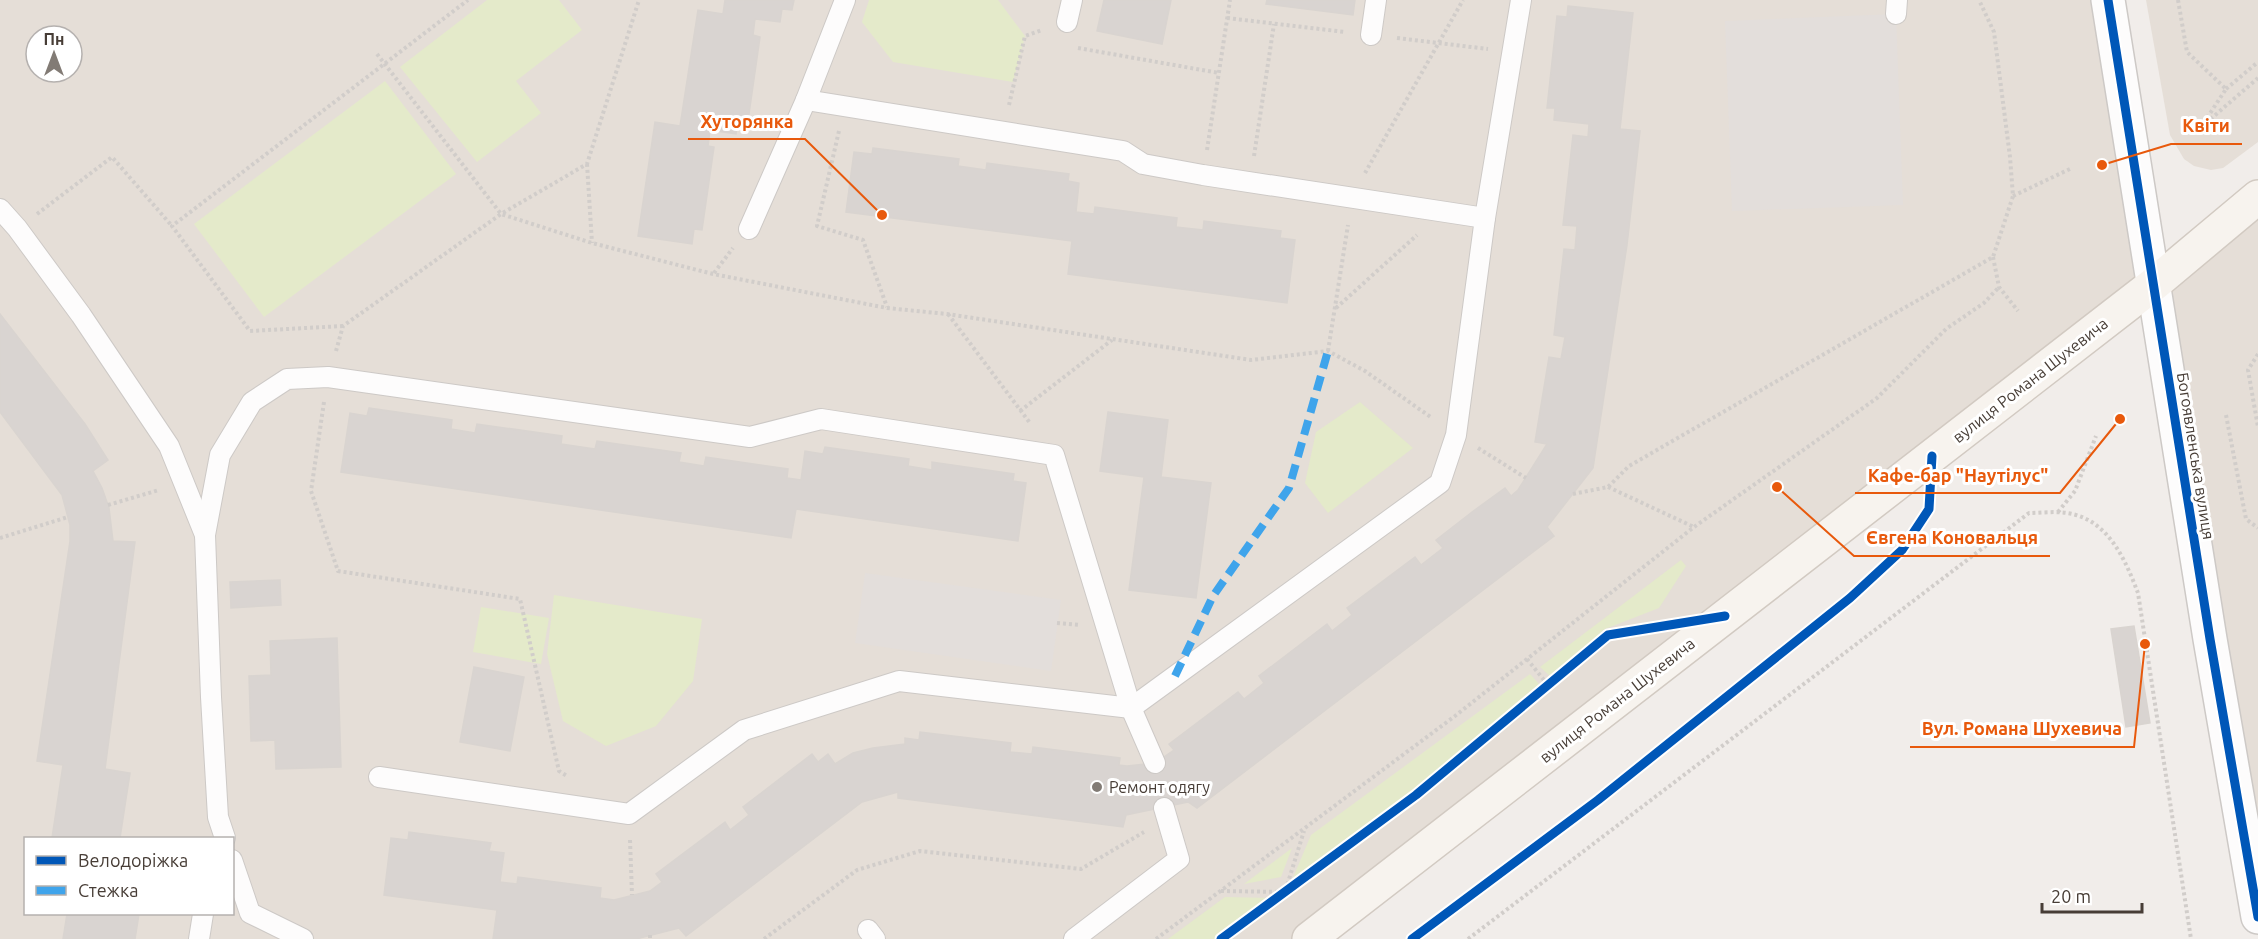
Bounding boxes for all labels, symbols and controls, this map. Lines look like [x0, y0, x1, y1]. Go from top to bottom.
north arrow [24, 24, 84, 84]
text: Пн [44, 30, 64, 48]
callout: Хуторянка [688, 103, 805, 139]
callout: Квіти [2171, 108, 2242, 144]
text: Хуторянка [700, 111, 794, 131]
text: Квіти [2182, 115, 2230, 135]
street label: вулиця Романа Шухевича [1949, 314, 2111, 446]
street label: Богоявленська вулиця [2174, 371, 2218, 541]
callout: Кафе-бар "Наутілус" [1855, 457, 2060, 493]
text: Кафе-бар "Наутілус" [1868, 465, 2048, 485]
callout: Євгена Коновальця [1854, 520, 2050, 556]
text: Євгена Коновальця [1866, 527, 2038, 547]
street label: вулиця Романа Шухевича [1536, 634, 1698, 766]
callout: Вул. Романа Шухевича [1910, 711, 2134, 747]
text: Вул. Романа Шухевича [1922, 718, 2122, 738]
place label: Ремонт одягу [1109, 778, 1210, 796]
marker: Ремонт одягу [1090, 780, 1104, 794]
legend [24, 837, 234, 915]
text: Велодоріжка [78, 850, 188, 870]
scale bar [2042, 876, 2142, 914]
text: Стежка [78, 880, 138, 900]
text: 20 m [2051, 886, 2091, 906]

